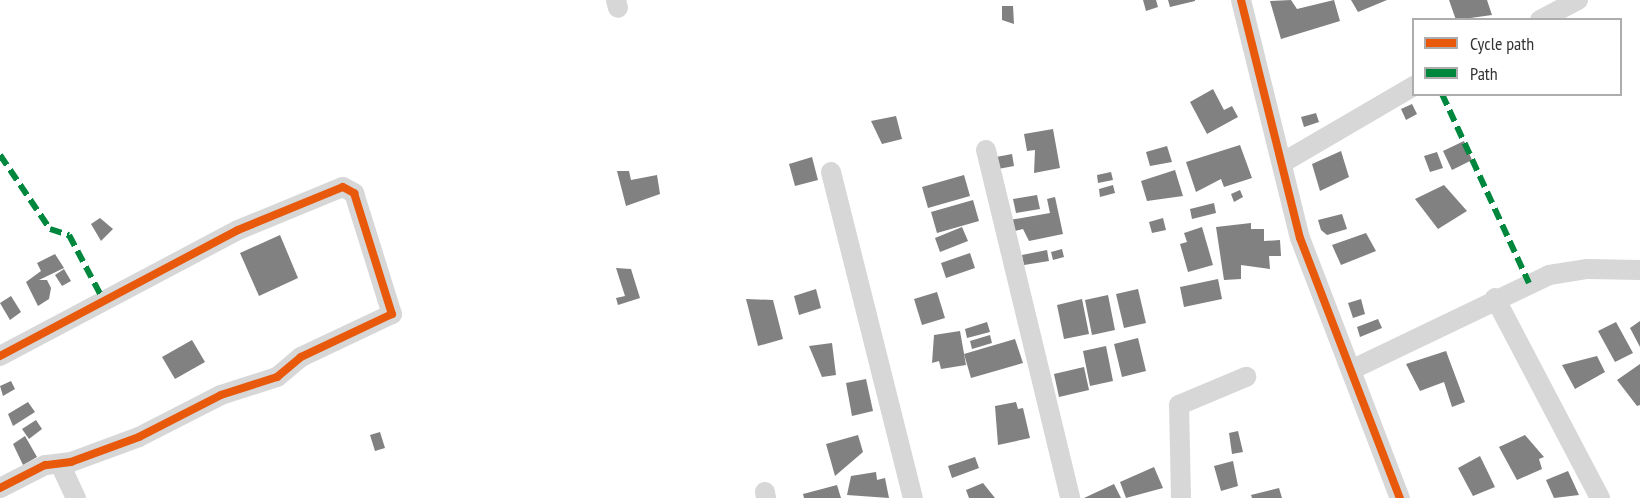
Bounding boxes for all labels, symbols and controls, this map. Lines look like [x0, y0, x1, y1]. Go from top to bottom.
legend [1412, 18, 1622, 96]
text: Cycle path [1470, 32, 1534, 55]
text: Path [1470, 62, 1498, 85]

